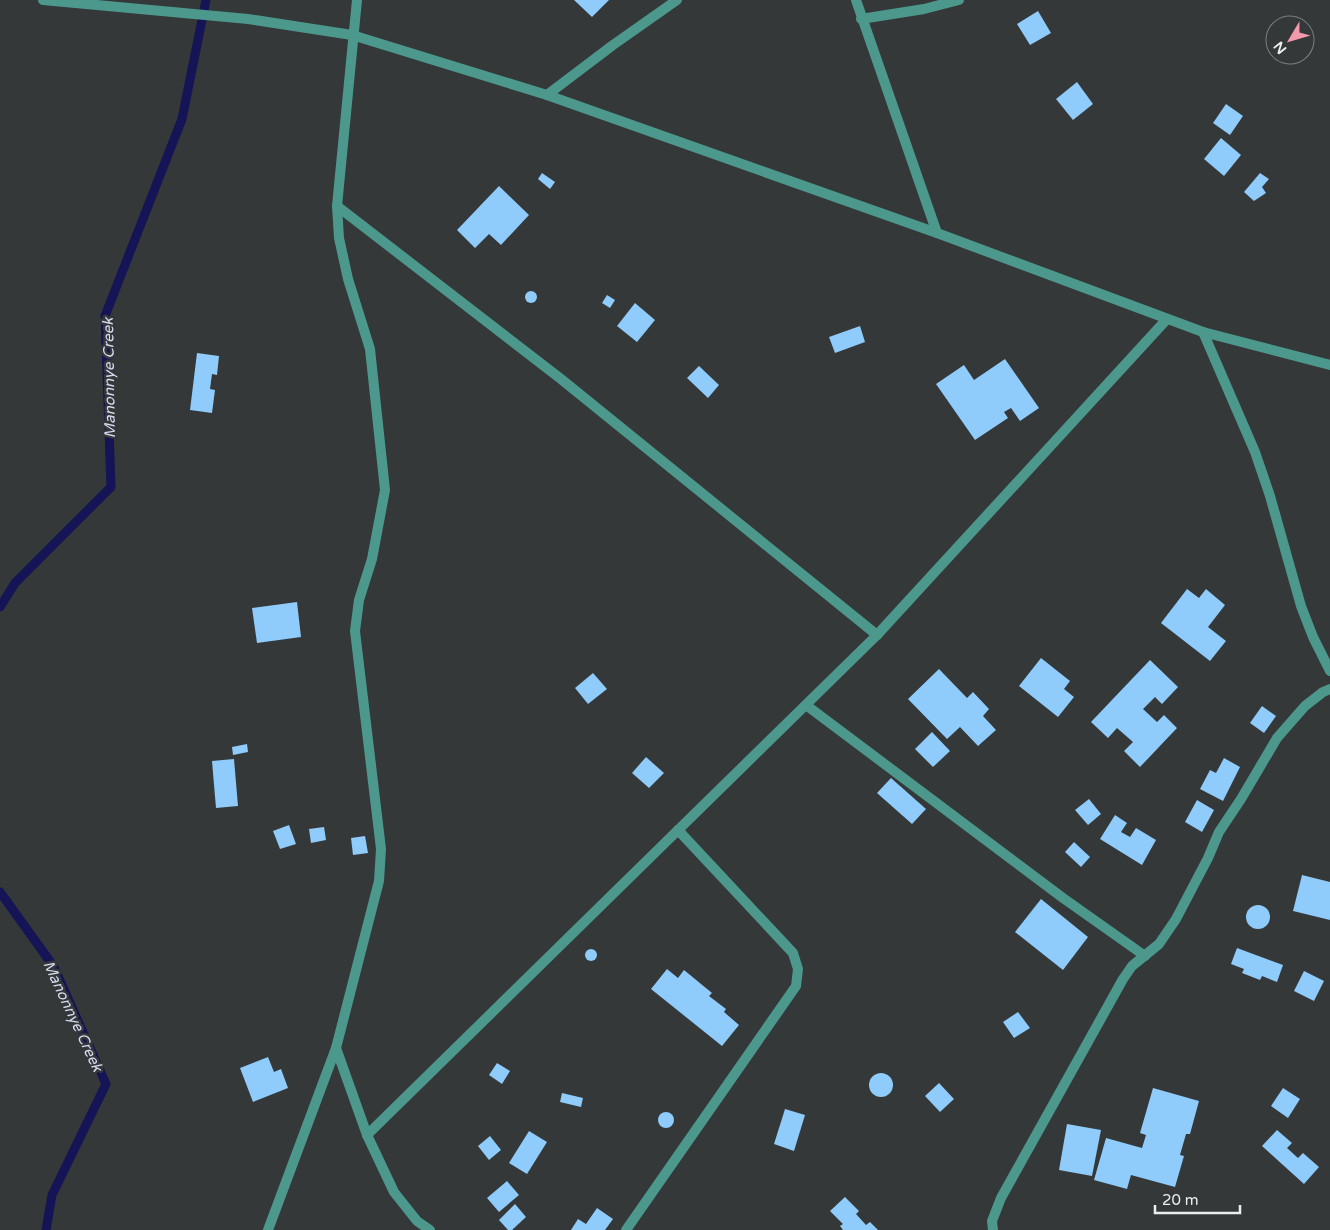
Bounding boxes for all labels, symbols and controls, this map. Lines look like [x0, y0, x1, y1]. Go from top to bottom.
north arrow [1265, 15, 1315, 65]
text: N [1270, 38, 1290, 57]
water label: Manonnye Creek [99, 316, 119, 438]
water label: Manonnye Creek [39, 958, 107, 1076]
scale bar [1155, 1182, 1240, 1214]
text: 20 m [1162, 1191, 1199, 1209]

